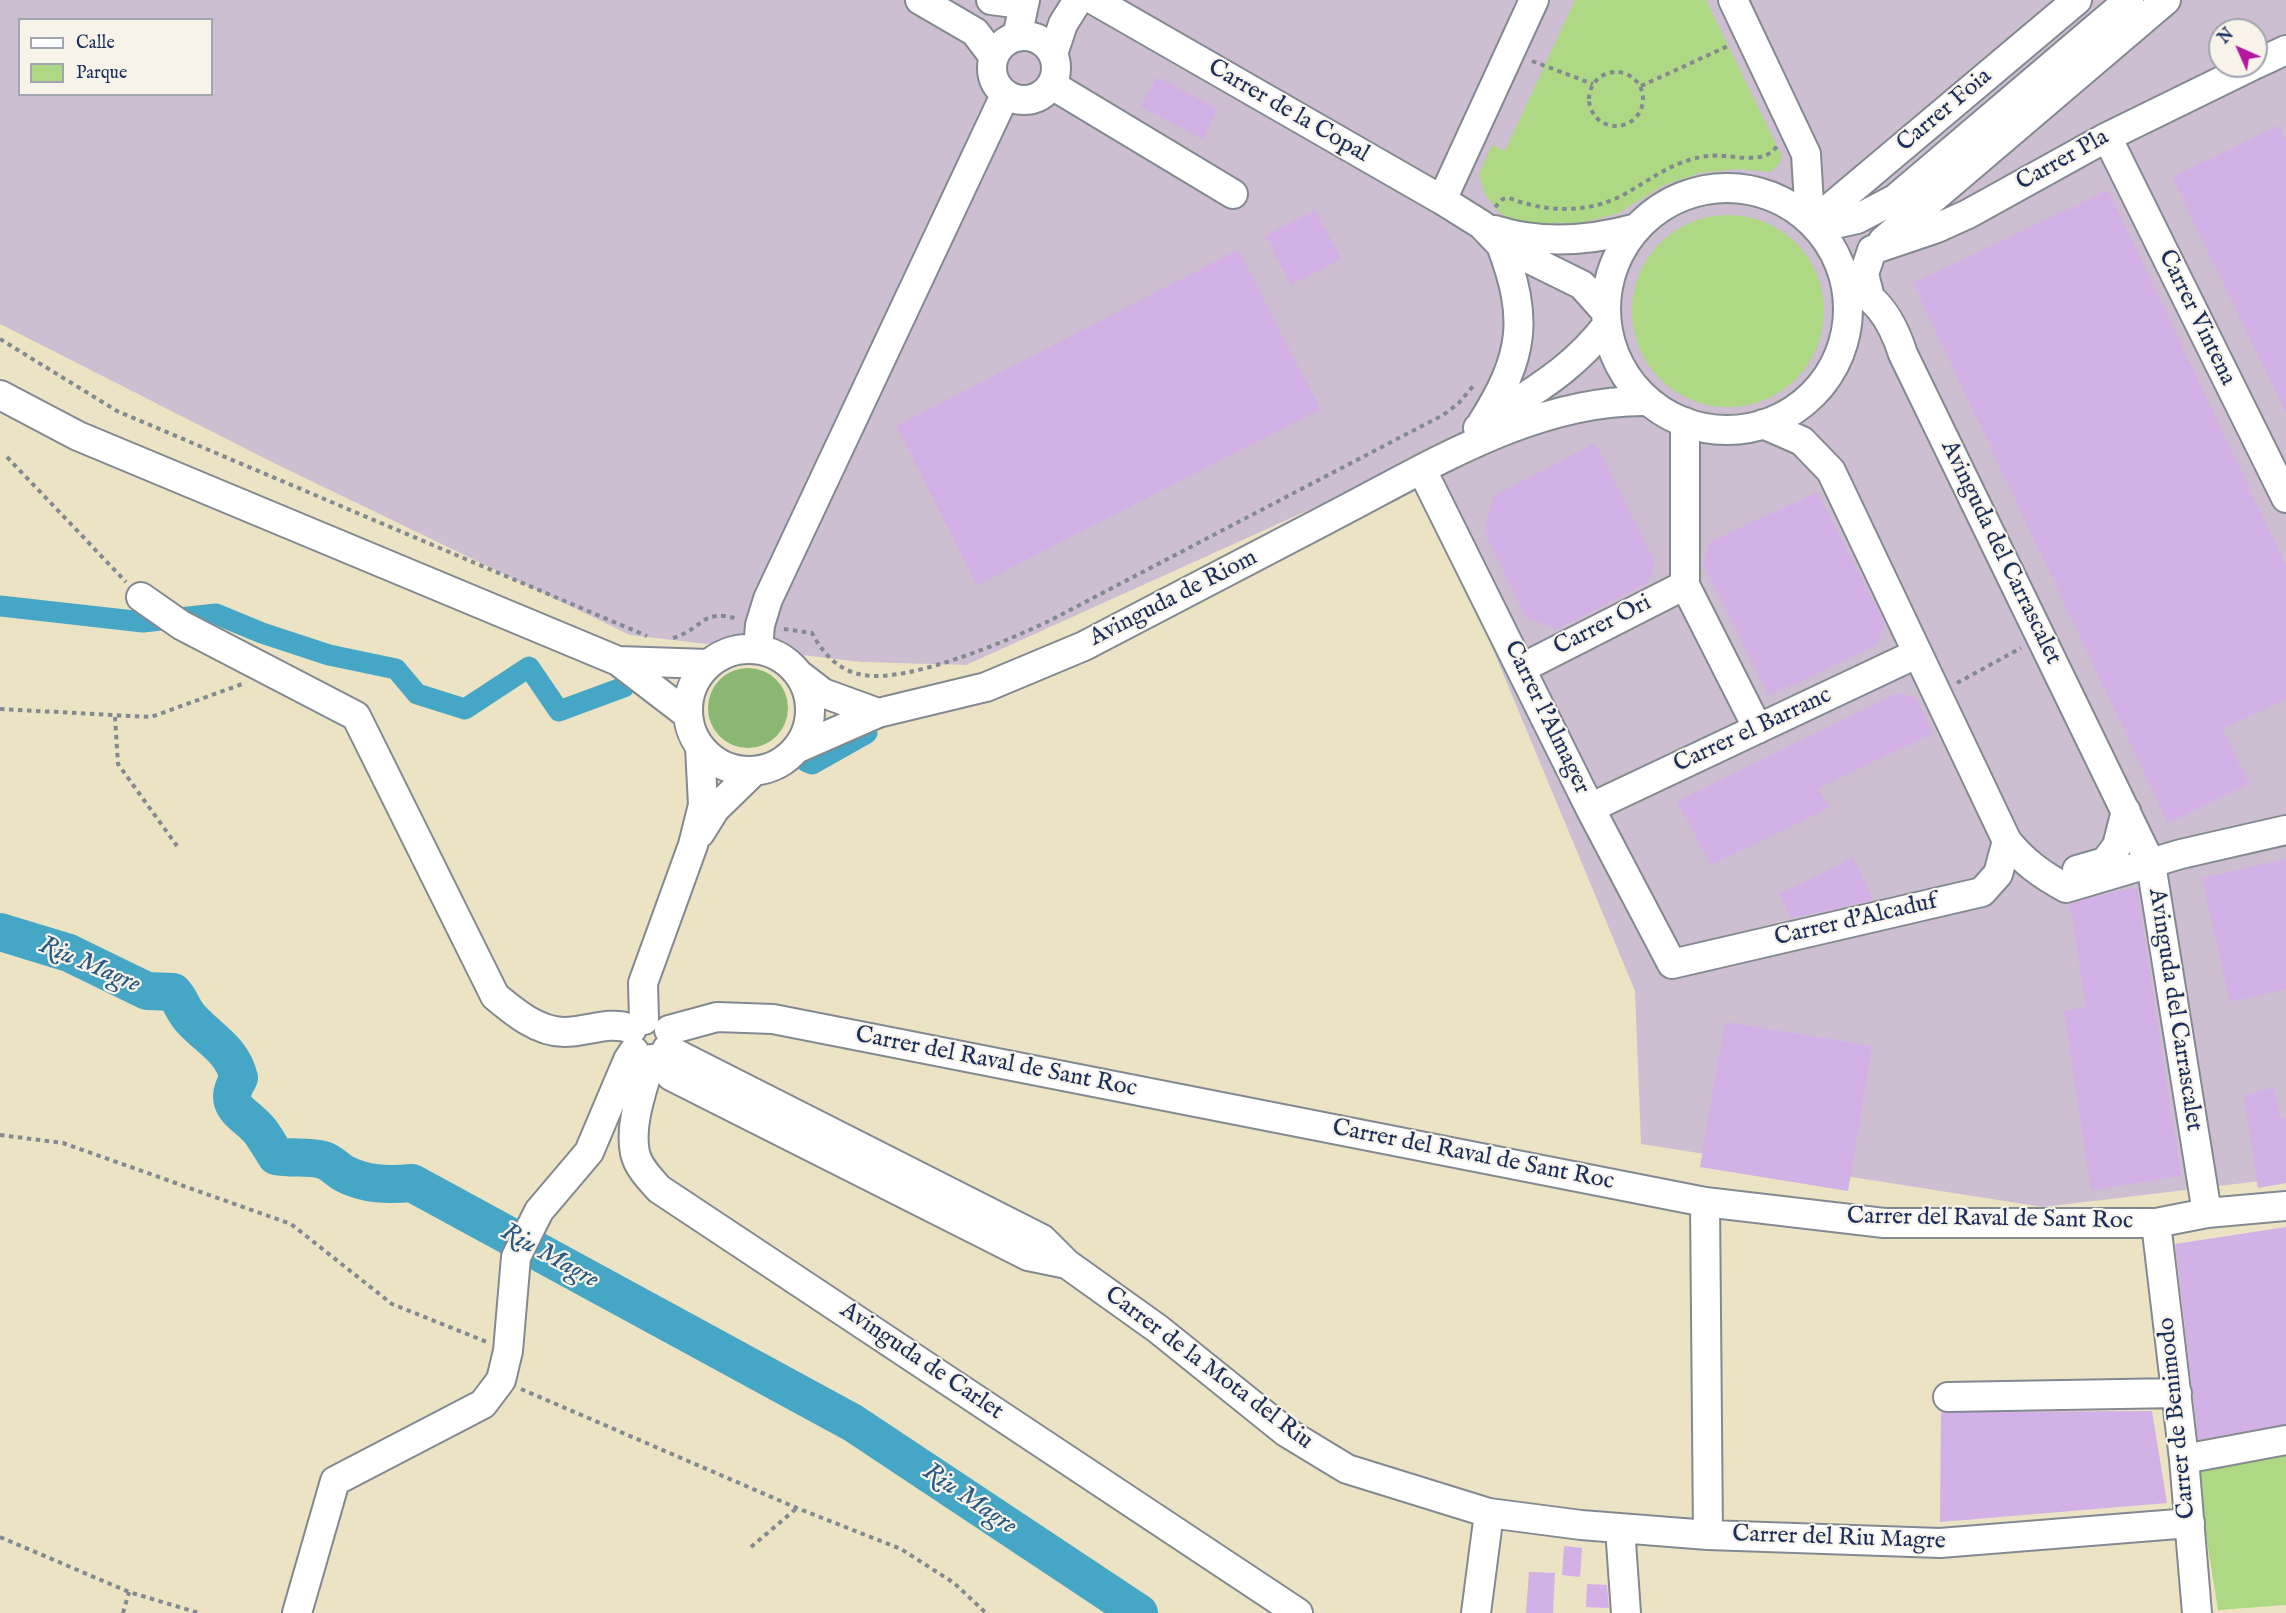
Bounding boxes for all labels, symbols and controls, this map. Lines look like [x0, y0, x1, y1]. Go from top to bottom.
legend [18, 18, 213, 96]
north arrow [2208, 18, 2268, 78]
text: N [2215, 25, 2239, 49]
text: Calle [76, 32, 115, 55]
street label: Carrer de la Copal [1202, 54, 1374, 170]
text: Parque [76, 62, 127, 85]
street label: Carrer Foia [1892, 63, 1998, 159]
street label: Carrer Pla [2012, 124, 2114, 198]
street label: Carrer Vintena [2151, 245, 2241, 391]
street label: Avinguda del Carrascalet [1933, 436, 2067, 670]
street label: Avinguda de Riom [1085, 544, 1263, 654]
street label: Carrer Ori [1550, 589, 1656, 663]
street label: Carrer l'Almager [1496, 637, 1596, 799]
street label: Carrer el Barranc [1670, 682, 1836, 780]
street label: Avinguda del Carrascalet [2141, 887, 2207, 1133]
street label: Carrer d'Alcaduf [1772, 888, 1940, 954]
water label: Riu Magre [34, 931, 144, 1001]
street label: Carrer del Raval de Sant Roc [853, 1022, 1139, 1104]
street label: Carrer del Raval de Sant Roc [1330, 1115, 1616, 1197]
street label: Carrer del Raval de Sant Roc [1847, 1203, 2133, 1237]
water label: Riu Magre [495, 1217, 603, 1297]
street label: Carrer de la Mota del Riu [1098, 1281, 1318, 1457]
street label: Avinguda de Carlet [834, 1297, 1008, 1427]
street label: Carrer de Benimodo [2153, 1316, 2203, 1520]
water label: Riu Magre [916, 1457, 1022, 1543]
street label: Carrer del Riu Magre [1732, 1521, 1946, 1557]

